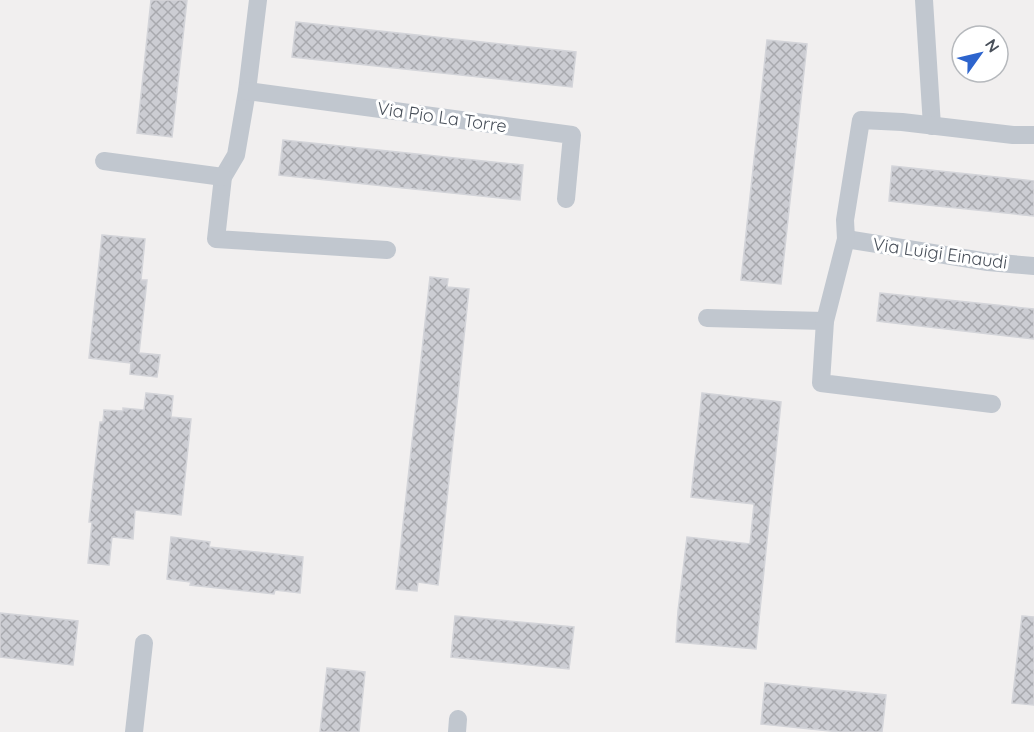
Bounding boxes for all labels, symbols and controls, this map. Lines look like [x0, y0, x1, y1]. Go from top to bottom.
north arrow [950, 24, 1010, 84]
text: N [981, 35, 1004, 56]
street label: Via Pio La Torre [376, 97, 508, 137]
street label: Via Luigi Einaudi [871, 232, 1009, 274]

